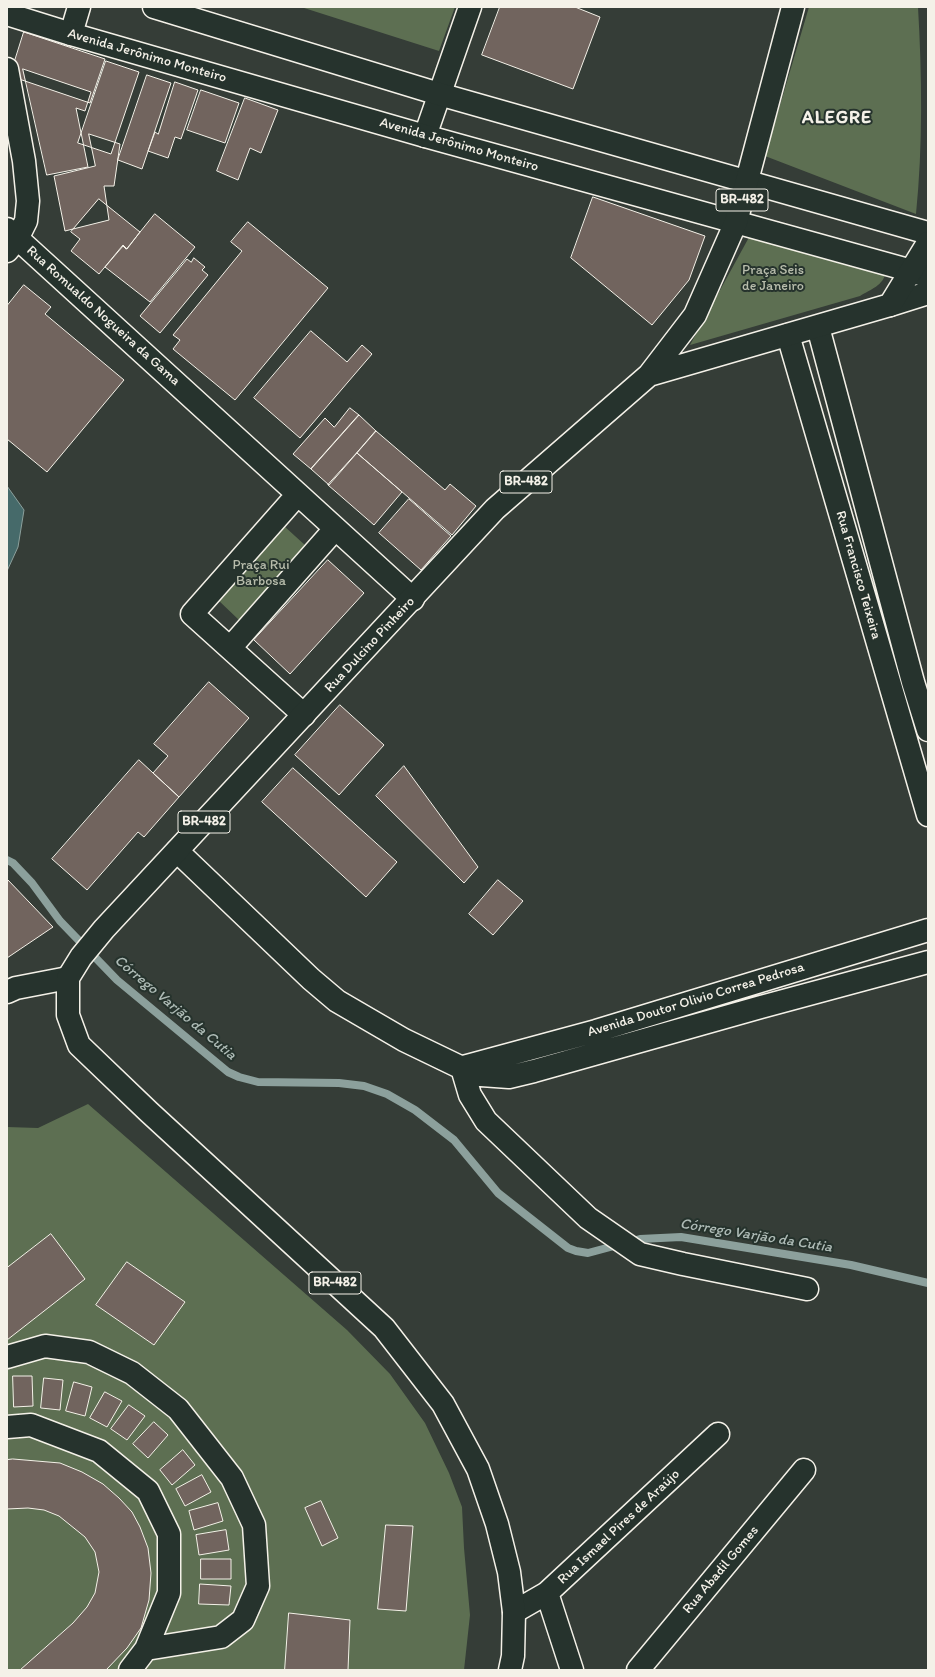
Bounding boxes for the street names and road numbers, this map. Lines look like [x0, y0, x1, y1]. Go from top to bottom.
street label: Avenida Jerônimo Monteiro [66, 25, 228, 87]
street label: Avenida Jerônimo Monteiro [378, 114, 540, 176]
road number: BR-482 [716, 189, 768, 211]
street label: Rua Romualdo Nogueira da Gama [23, 242, 183, 390]
road number: BR-482 [500, 471, 552, 493]
street label: Rua Francisco Teixeira [832, 509, 884, 641]
street label: Rua Dulcino Pinheiro [321, 594, 419, 696]
road number: BR-482 [178, 811, 230, 833]
street label: Avenida Doutor Olivio Correa Pedrosa [586, 959, 806, 1041]
road number: BR-482 [309, 1272, 361, 1294]
street label: Rua Ismael Pires de Araújo [554, 1466, 684, 1588]
street label: Rua Abadil Gomes [679, 1523, 763, 1617]

